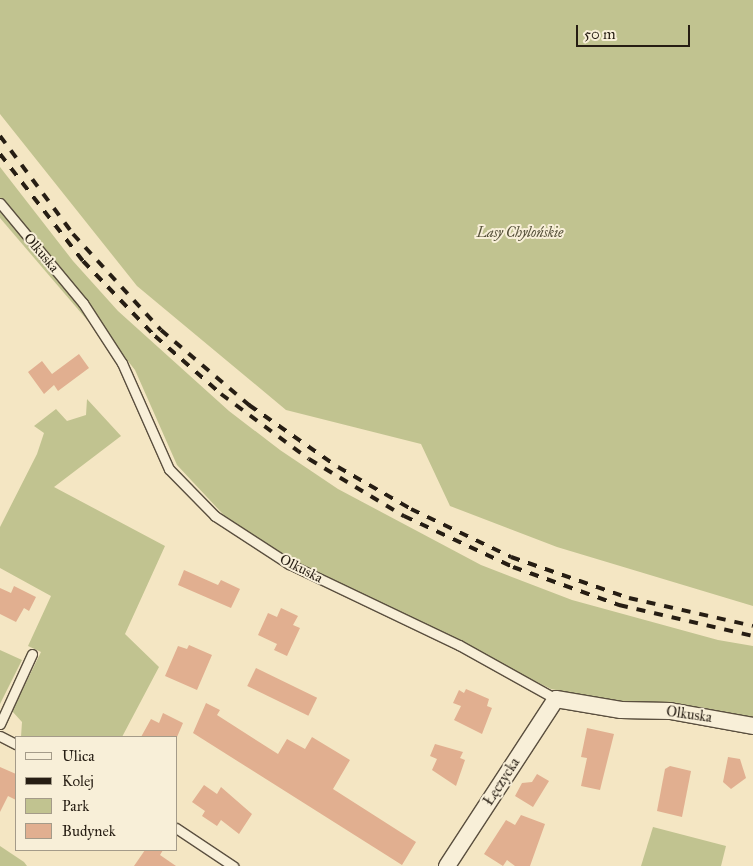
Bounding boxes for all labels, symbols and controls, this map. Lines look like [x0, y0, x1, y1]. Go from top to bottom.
scale bar [578, 15, 692, 47]
text: 50 m [584, 25, 616, 43]
park label: Lasy Chylońskie [477, 225, 563, 241]
street label: Olkuska [20, 230, 62, 276]
street label: Olkuska [277, 551, 325, 587]
street label: Olkuska [665, 703, 713, 727]
legend [15, 736, 178, 851]
text: Ulica [62, 747, 95, 765]
street label: Łęczycka [480, 755, 524, 809]
text: Kolej [62, 772, 94, 790]
text: Park [62, 797, 89, 815]
text: Budynek [62, 822, 116, 840]

